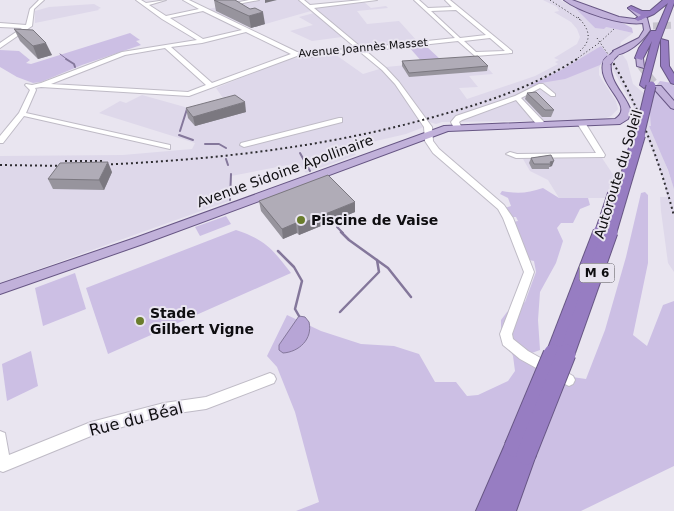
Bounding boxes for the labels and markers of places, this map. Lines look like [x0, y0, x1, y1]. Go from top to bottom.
place label: Piscine de Vaise [311, 212, 438, 228]
marker: Piscine de Vaise [295, 214, 307, 226]
place label: Stade Gilbert Vigne [150, 305, 254, 337]
marker: Stade Gilbert Vigne [134, 315, 146, 327]

